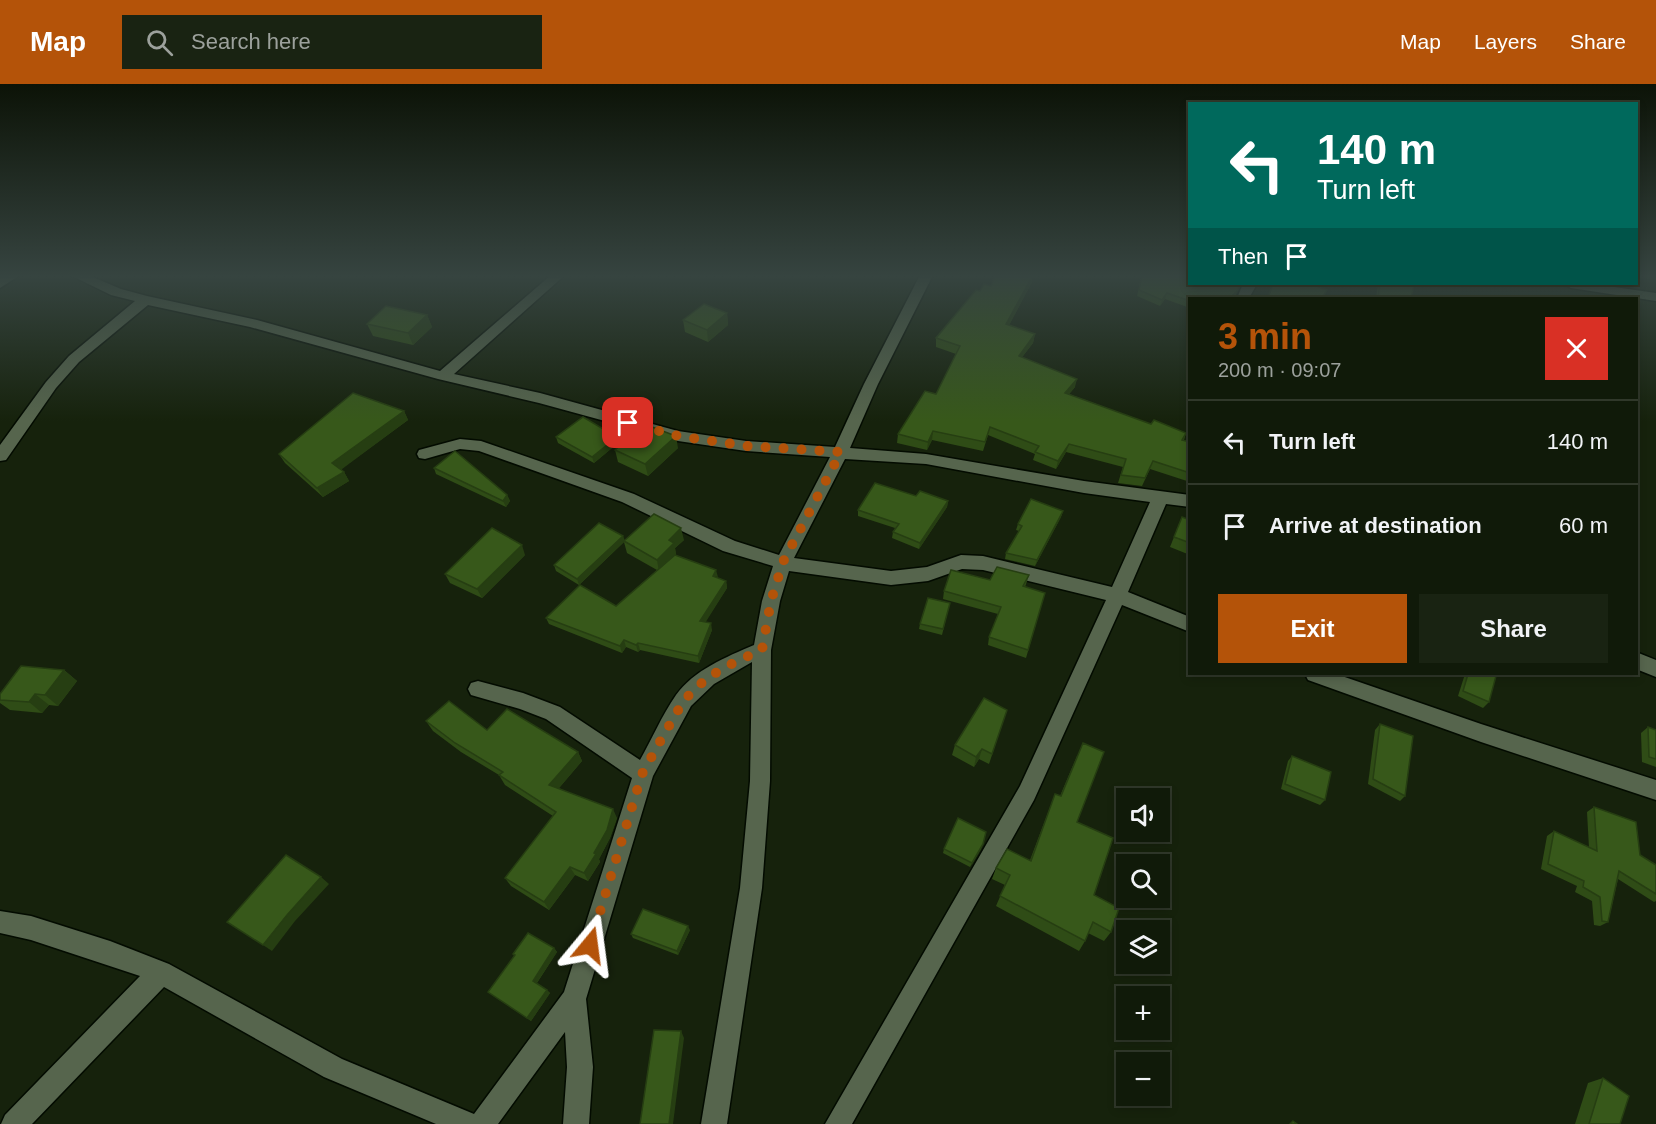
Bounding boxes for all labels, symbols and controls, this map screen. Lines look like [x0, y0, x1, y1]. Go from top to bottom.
search box [122, 15, 542, 69]
text: Map [30, 26, 86, 57]
icon: search [143, 26, 176, 59]
text: Search here [191, 29, 311, 54]
text: Map [1400, 30, 1441, 53]
text: Layers [1474, 30, 1537, 53]
text: Share [1570, 30, 1626, 53]
icon: left [1218, 126, 1296, 204]
text: 140 m [1317, 126, 1436, 173]
text: Turn left [1317, 175, 1415, 205]
icon: arrive [1280, 240, 1313, 273]
text: Then [1218, 244, 1268, 269]
text: 3 min [1218, 316, 1312, 357]
button: close [1545, 317, 1608, 380]
text: 200 m · 09:07 [1218, 359, 1341, 381]
pin [602, 397, 653, 448]
icon: arrive [611, 406, 644, 439]
icon: left [1218, 426, 1251, 459]
text: Turn left [1269, 429, 1355, 454]
text: 140 m [1547, 429, 1608, 454]
icon: arrive [1218, 510, 1251, 543]
text: Arrive at destination [1269, 513, 1482, 538]
text: 60 m [1559, 513, 1608, 538]
button: Exit [1218, 594, 1407, 663]
button: Share [1419, 594, 1608, 663]
map controls [1116, 788, 1170, 1106]
button: sound [1116, 788, 1170, 842]
button: search [1116, 854, 1170, 908]
position arrow [558, 913, 622, 977]
button: layers [1116, 920, 1170, 974]
button: + [1116, 986, 1170, 1040]
button: − [1116, 1052, 1170, 1106]

